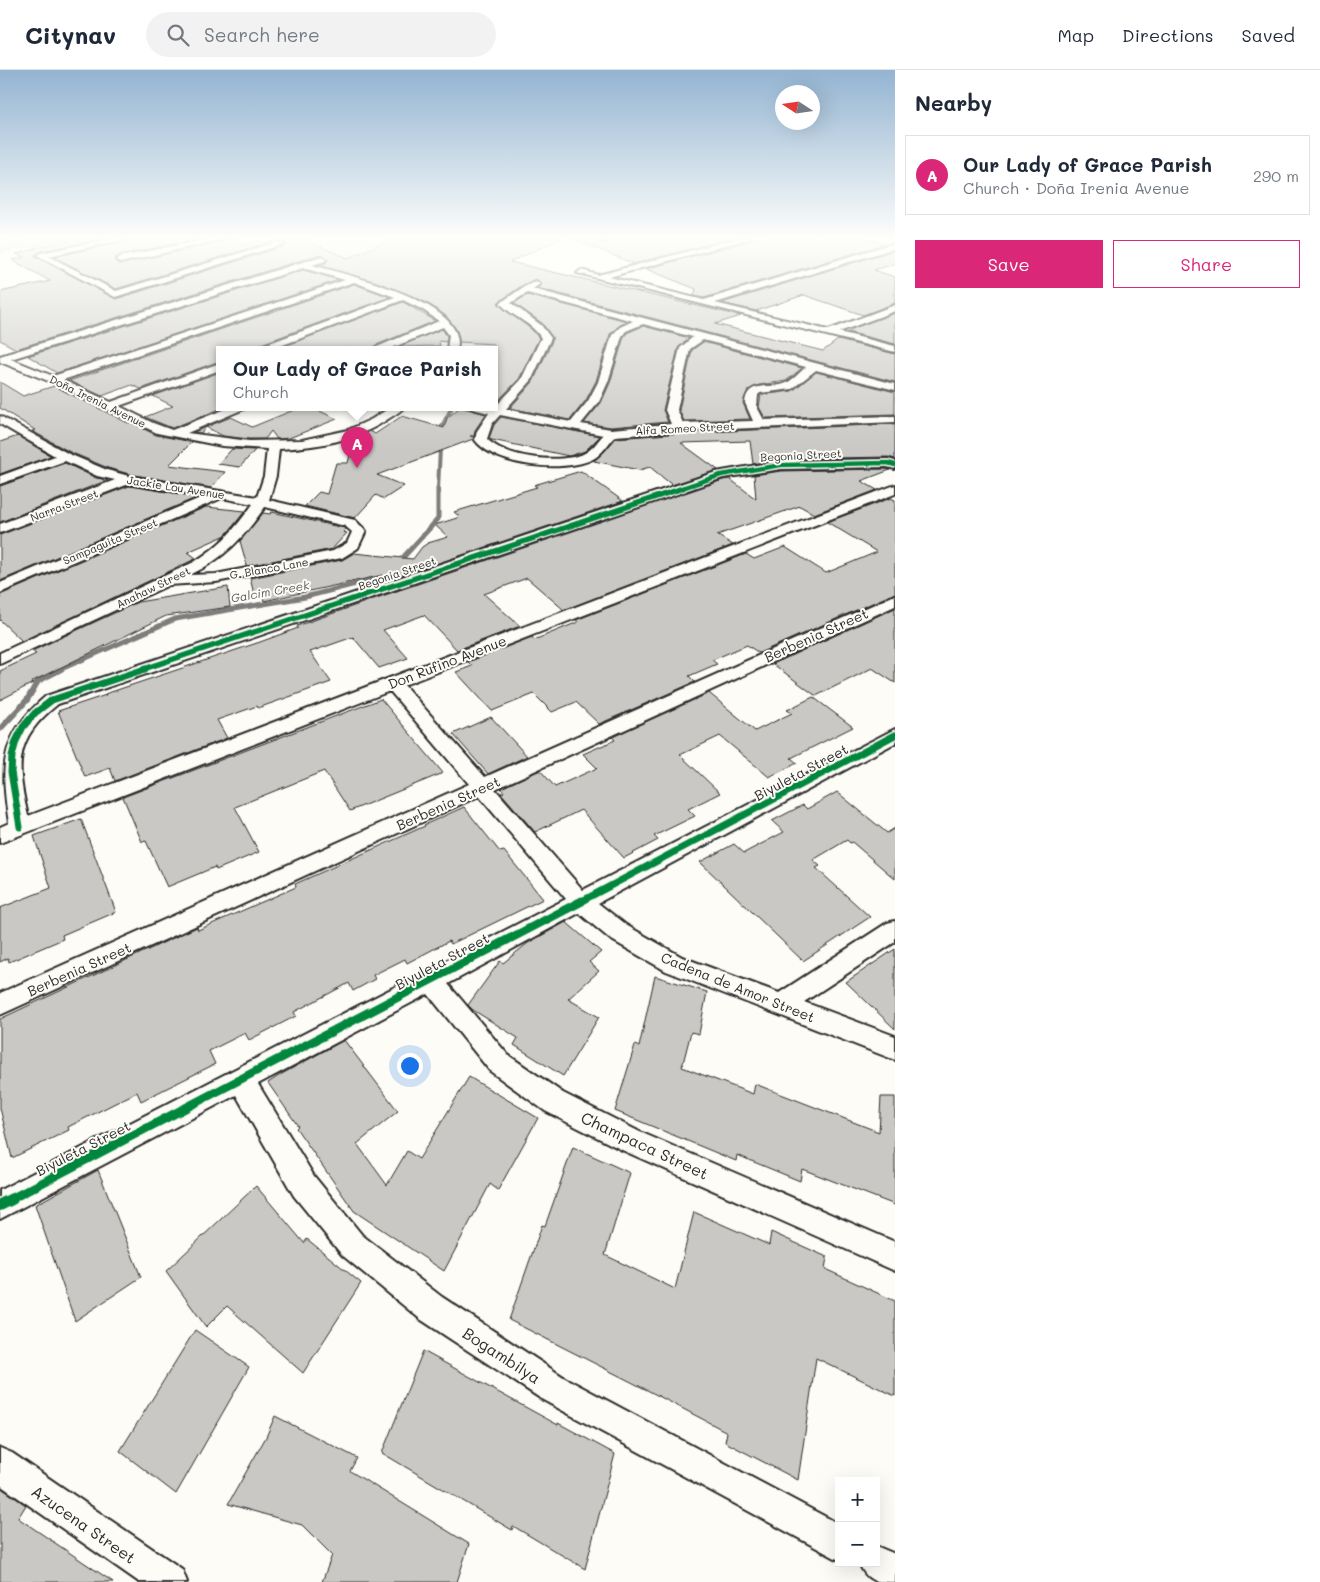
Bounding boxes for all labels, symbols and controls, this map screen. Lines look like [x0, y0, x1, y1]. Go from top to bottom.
search box [146, 12, 496, 57]
text: Citynav [25, 19, 116, 50]
icon: search [164, 21, 192, 49]
text: Search here [204, 22, 320, 47]
text: Map [1057, 23, 1094, 47]
text: Directions [1122, 23, 1214, 47]
text: Saved [1242, 23, 1295, 47]
north arrow [775, 85, 820, 130]
text: Nearby [915, 89, 992, 116]
text: Our Lady of Grace Parish [963, 152, 1212, 177]
text: A [926, 165, 938, 186]
text: 290 m [1253, 165, 1299, 186]
text: Church · Doña Irenia Avenue [963, 177, 1189, 198]
button: Save [915, 240, 1103, 288]
button: Share [1113, 240, 1300, 288]
popup [216, 346, 498, 411]
text: Our Lady of Grace Parish [233, 356, 481, 381]
street label: Doña Irenia Avenue [47, 371, 149, 431]
text: Church [233, 381, 288, 402]
street label: Alfa Romeo Street [635, 418, 735, 438]
pin: A [341, 427, 373, 468]
street label: Begonia Street [760, 445, 842, 465]
street label: Jackie Lou Avenue [126, 472, 226, 502]
street label: Narra Street [28, 485, 100, 525]
street label: Sampaguita Street [60, 514, 160, 568]
street label: Begonia Street [356, 553, 438, 593]
street label: G. Blanco Lane [229, 554, 310, 582]
street label: Anahaw Street [113, 563, 193, 611]
water label: Galcim Creek [230, 576, 311, 606]
street label: Berbenia Street [761, 604, 871, 666]
street label: Don Rufino Avenue [385, 631, 509, 693]
street label: Biyuleta Street [751, 739, 851, 805]
street label: Berbenia Street [393, 772, 503, 834]
street label: Biyuleta Street [392, 928, 492, 994]
street label: Berbenia Street [24, 938, 134, 1000]
street label: Cadena de Amor Street [658, 947, 818, 1027]
your location [397, 1053, 423, 1079]
street label: Champaca Street [578, 1106, 712, 1184]
street label: Biyuleta Street [32, 1116, 134, 1180]
street label: Bogambilya [459, 1322, 545, 1388]
map controls [835, 1477, 880, 1567]
button: + [835, 1477, 880, 1522]
street label: Azucena Street [28, 1480, 140, 1568]
button: − [835, 1522, 880, 1567]

